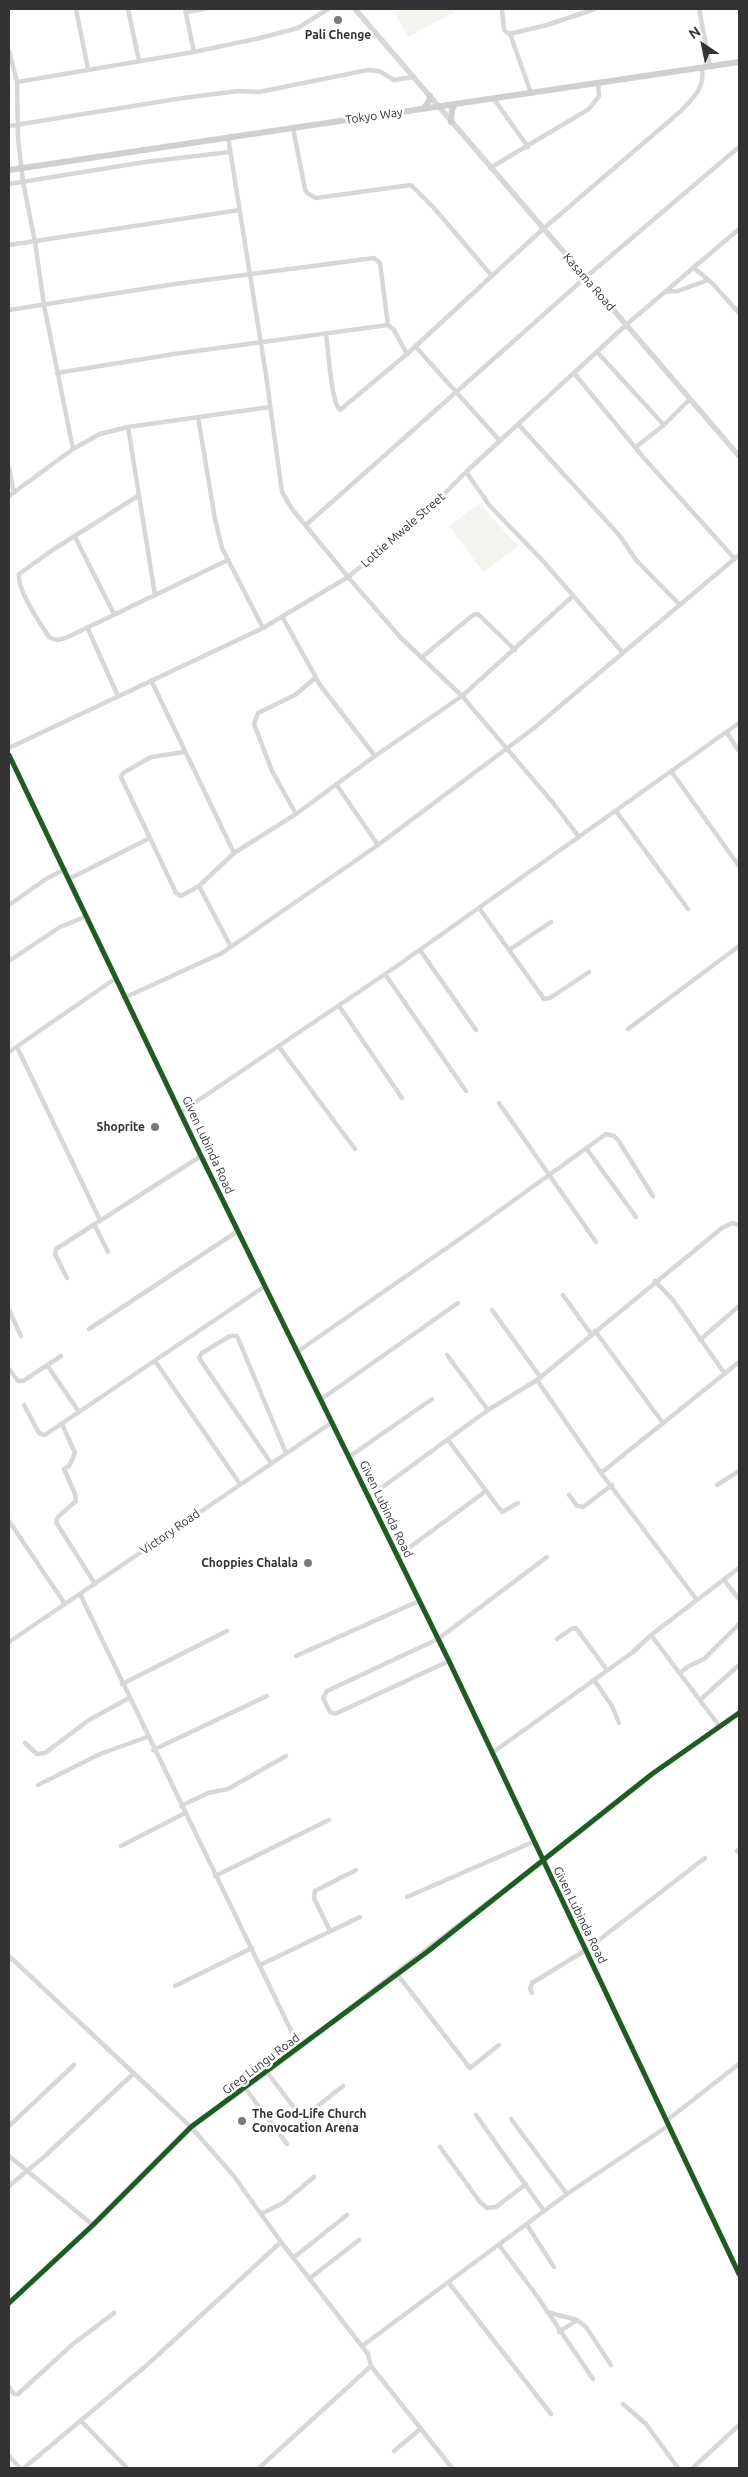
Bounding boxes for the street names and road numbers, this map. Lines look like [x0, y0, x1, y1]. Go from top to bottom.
street label: Tokyo Way [345, 105, 403, 127]
street label: Kasama Road [560, 250, 618, 314]
street label: Lottie Mwale Street [358, 490, 448, 570]
street label: Given Lubinda Road [179, 1094, 237, 1196]
street label: Given Lubinda Road [356, 1458, 416, 1560]
street label: Victory Road [138, 1506, 202, 1558]
street label: Given Lubinda Road [550, 1864, 610, 1966]
street label: Greg Lungu Road [220, 2030, 302, 2098]

